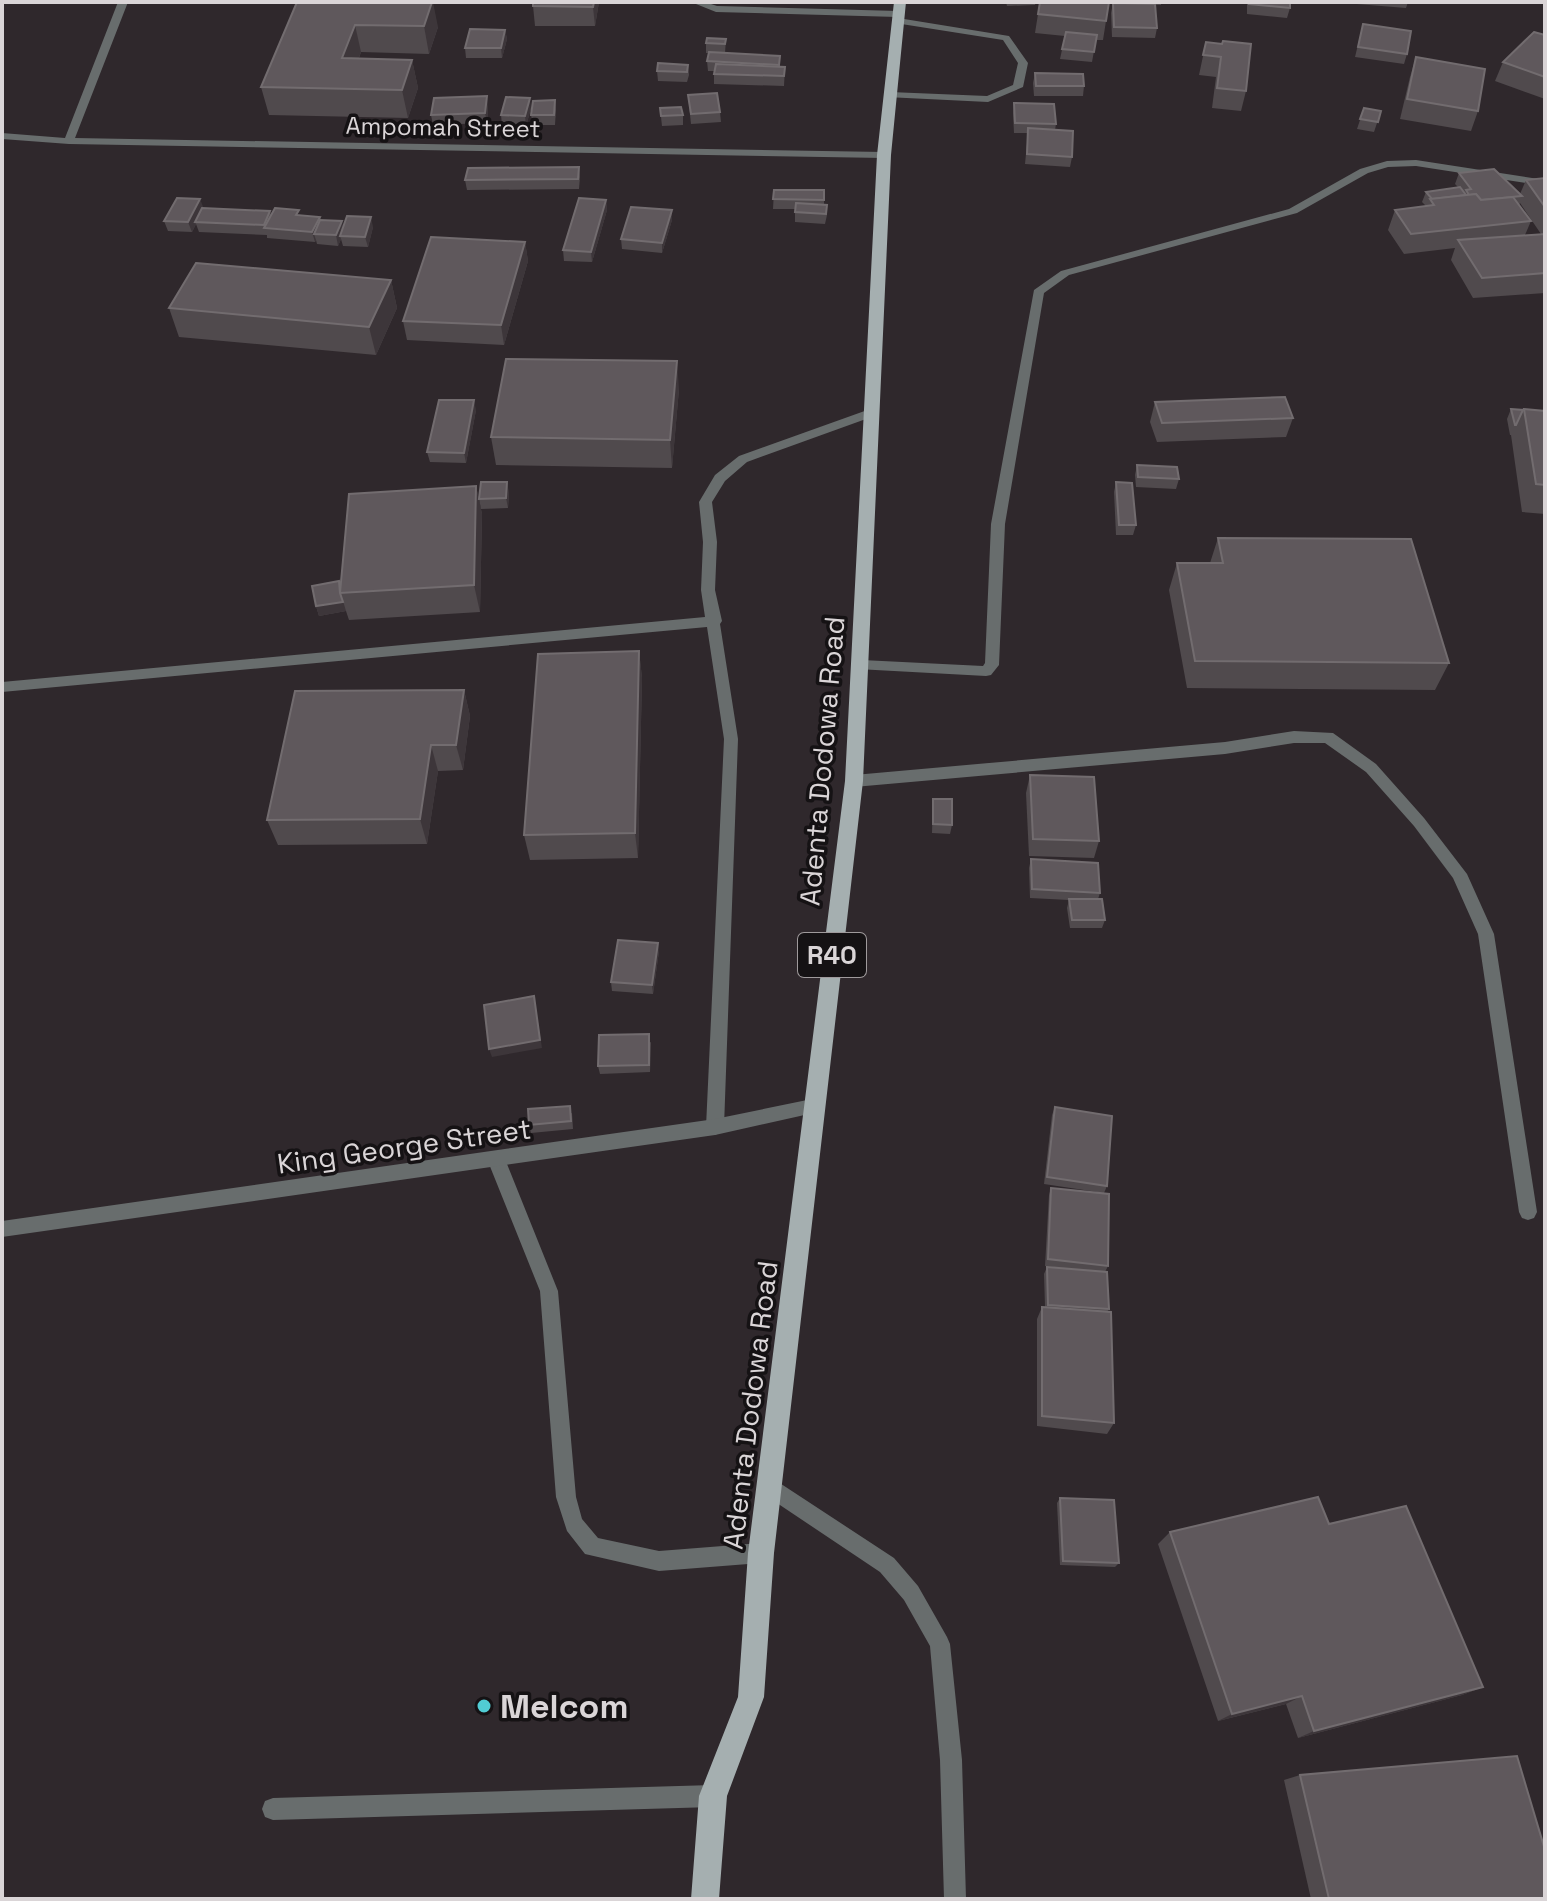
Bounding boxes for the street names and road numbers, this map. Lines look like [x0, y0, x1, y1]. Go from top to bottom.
street label: Ampomah Street [345, 110, 541, 144]
street label: Adenta Dodowa Road [791, 615, 853, 907]
road number: R40 [798, 933, 866, 977]
street label: King George Street [275, 1110, 533, 1182]
street label: Adenta Dodowa Road [714, 1259, 786, 1551]

